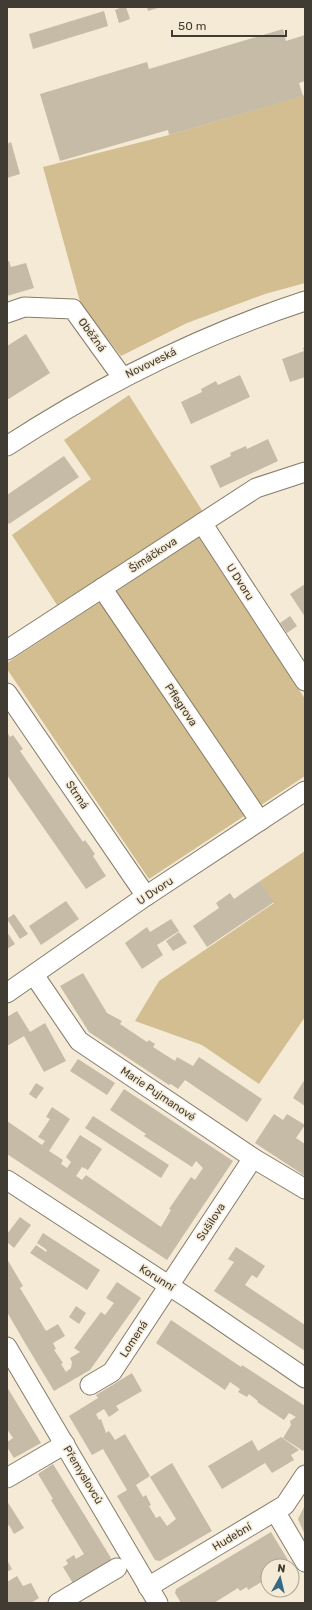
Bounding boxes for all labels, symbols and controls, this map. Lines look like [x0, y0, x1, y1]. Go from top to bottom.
scale bar [172, 12, 286, 38]
text: 50 m [178, 19, 206, 33]
street label: Oběžná [75, 316, 109, 354]
street label: Novoveská [123, 345, 179, 381]
street label: Šimáčkova [126, 535, 180, 575]
street label: U Dvoru [223, 561, 257, 603]
street label: Pflegrova [162, 681, 200, 729]
street label: Strmá [63, 778, 91, 812]
street label: U Dvoru [134, 874, 176, 908]
street label: Marie Pujmanové [118, 1064, 198, 1124]
street label: Sušilova [194, 1201, 228, 1243]
street label: Korunní [137, 1262, 178, 1295]
street label: Lomená [117, 1318, 151, 1360]
street label: Přemyslovců [60, 1443, 106, 1507]
street label: Hudební [210, 1520, 255, 1554]
north arrow [260, 1558, 300, 1598]
text: N [276, 1562, 286, 1576]

